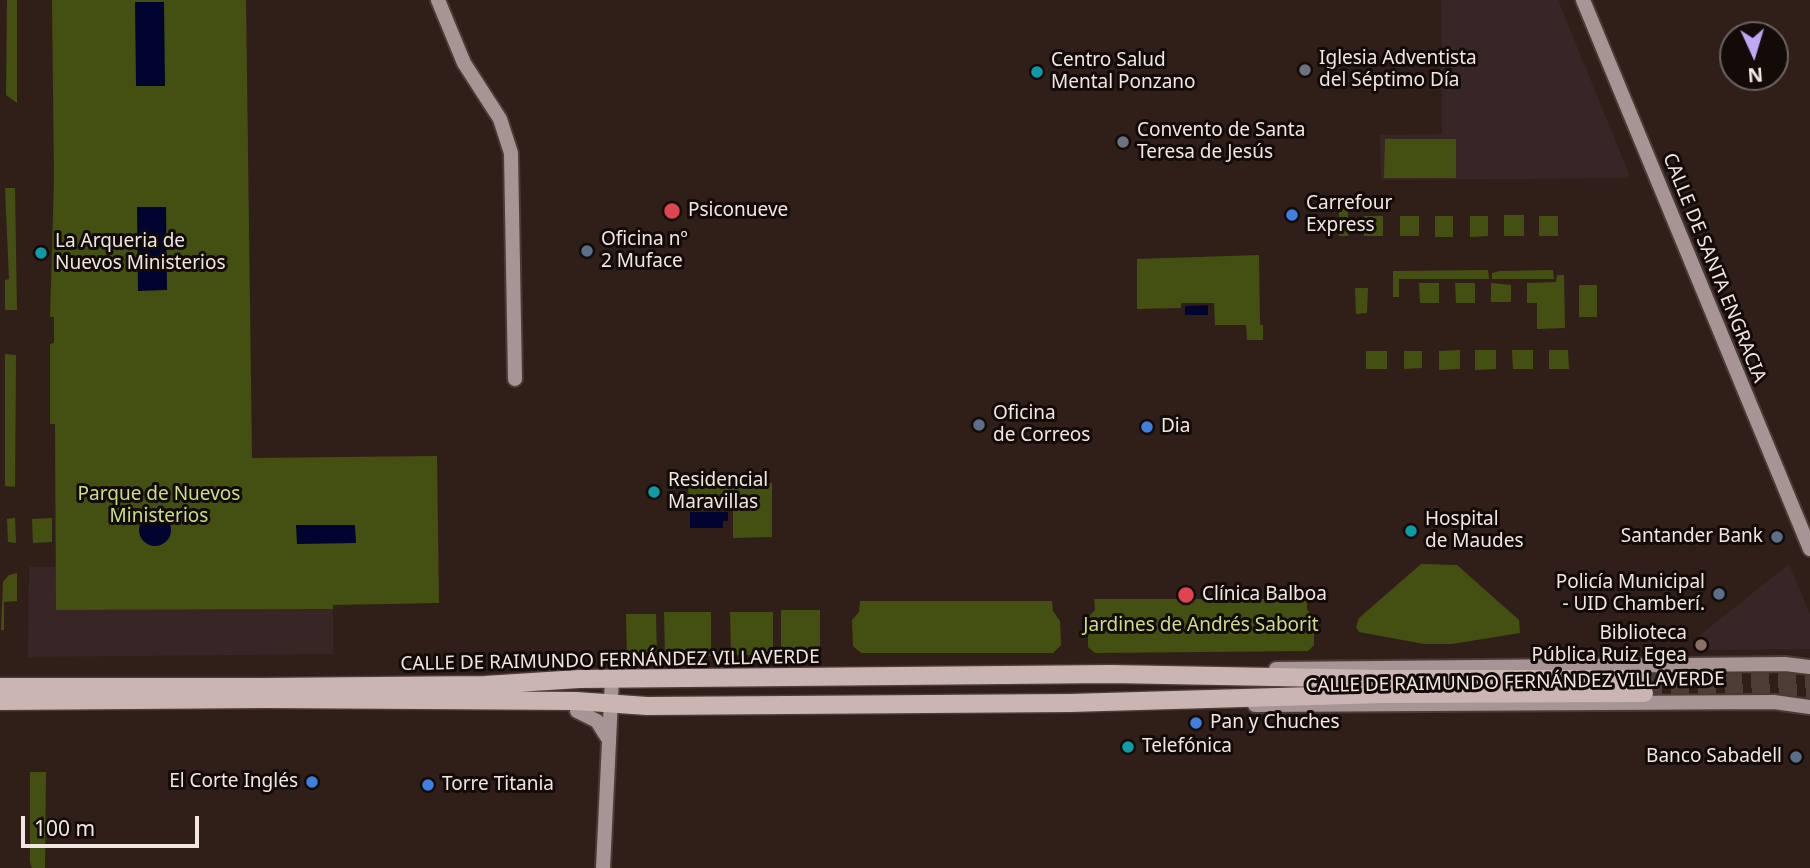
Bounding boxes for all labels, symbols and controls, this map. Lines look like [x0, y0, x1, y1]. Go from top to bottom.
north arrow [1719, 21, 1789, 91]
place label: Iglesia Adventista del Séptimo Día [1319, 48, 1477, 92]
place label: Centro Salud Mental Ponzano [1051, 50, 1196, 94]
text: N [1747, 61, 1764, 88]
marker: Iglesia Adventista del Séptimo Día [1297, 62, 1313, 78]
marker: Centro Salud Mental Ponzano [1029, 64, 1045, 80]
place label: Convento de Santa Teresa de Jesús [1137, 120, 1305, 164]
marker: Convento de Santa Teresa de Jesús [1115, 134, 1131, 150]
street label: CALLE DE SANTA ENGRACIA [1657, 150, 1771, 386]
place label: Carrefour Express [1306, 193, 1392, 237]
place label: Psiconueve [688, 200, 788, 222]
marker: Psiconueve [662, 201, 682, 221]
marker: Carrefour Express [1284, 207, 1300, 223]
place label: Oficina nº 2 Muface [601, 229, 688, 273]
place label: La Arqueria de Nuevos Ministerios [55, 231, 226, 275]
marker: Oficina nº 2 Muface [579, 243, 595, 259]
marker: La Arqueria de Nuevos Ministerios [33, 245, 49, 261]
place label: Oficina de Correos [993, 403, 1090, 447]
place label: Dia [1161, 416, 1190, 438]
marker: Oficina de Correos [971, 417, 987, 433]
marker: Dia [1139, 419, 1155, 435]
place label: Residencial Maravillas [668, 470, 768, 514]
park label: Parque de Nuevos Ministerios [78, 484, 240, 528]
marker: Residencial Maravillas [646, 484, 662, 500]
place label: Hospital de Maudes [1425, 509, 1523, 553]
marker: Hospital de Maudes [1403, 523, 1419, 539]
place label: Santander Bank [1621, 526, 1763, 548]
marker: Santander Bank [1769, 529, 1785, 545]
place label: Policía Municipal - UID Chamberí. [1556, 572, 1705, 616]
place label: Clínica Balboa [1202, 584, 1327, 606]
marker: Clínica Balboa [1176, 585, 1196, 605]
marker: Policía Municipal - UID Chamberí. [1711, 586, 1727, 602]
park label: Jardines de Andrés Saborit [1083, 615, 1319, 637]
place label: Biblioteca Pública Ruiz Egea [1532, 623, 1687, 667]
marker: Biblioteca Pública Ruiz Egea [1693, 637, 1709, 653]
street label: CALLE DE RAIMUNDO FERNÁNDEZ VILLAVERDE [400, 646, 820, 676]
street label: CALLE DE RAIMUNDO FERNÁNDEZ VILLAVERDE [1305, 668, 1725, 698]
place label: Pan y Chuches [1210, 712, 1340, 734]
marker: Pan y Chuches [1188, 715, 1204, 731]
place label: Telefónica [1142, 736, 1232, 758]
marker: Telefónica [1120, 739, 1136, 755]
place label: Banco Sabadell [1646, 746, 1782, 768]
marker: Banco Sabadell [1788, 749, 1804, 765]
place label: El Corte Inglés [169, 771, 298, 793]
marker: El Corte Inglés [304, 774, 320, 790]
place label: Torre Titania [442, 774, 554, 796]
marker: Torre Titania [420, 777, 436, 793]
scale bar [24, 802, 203, 846]
text: 100 m [34, 814, 95, 842]

